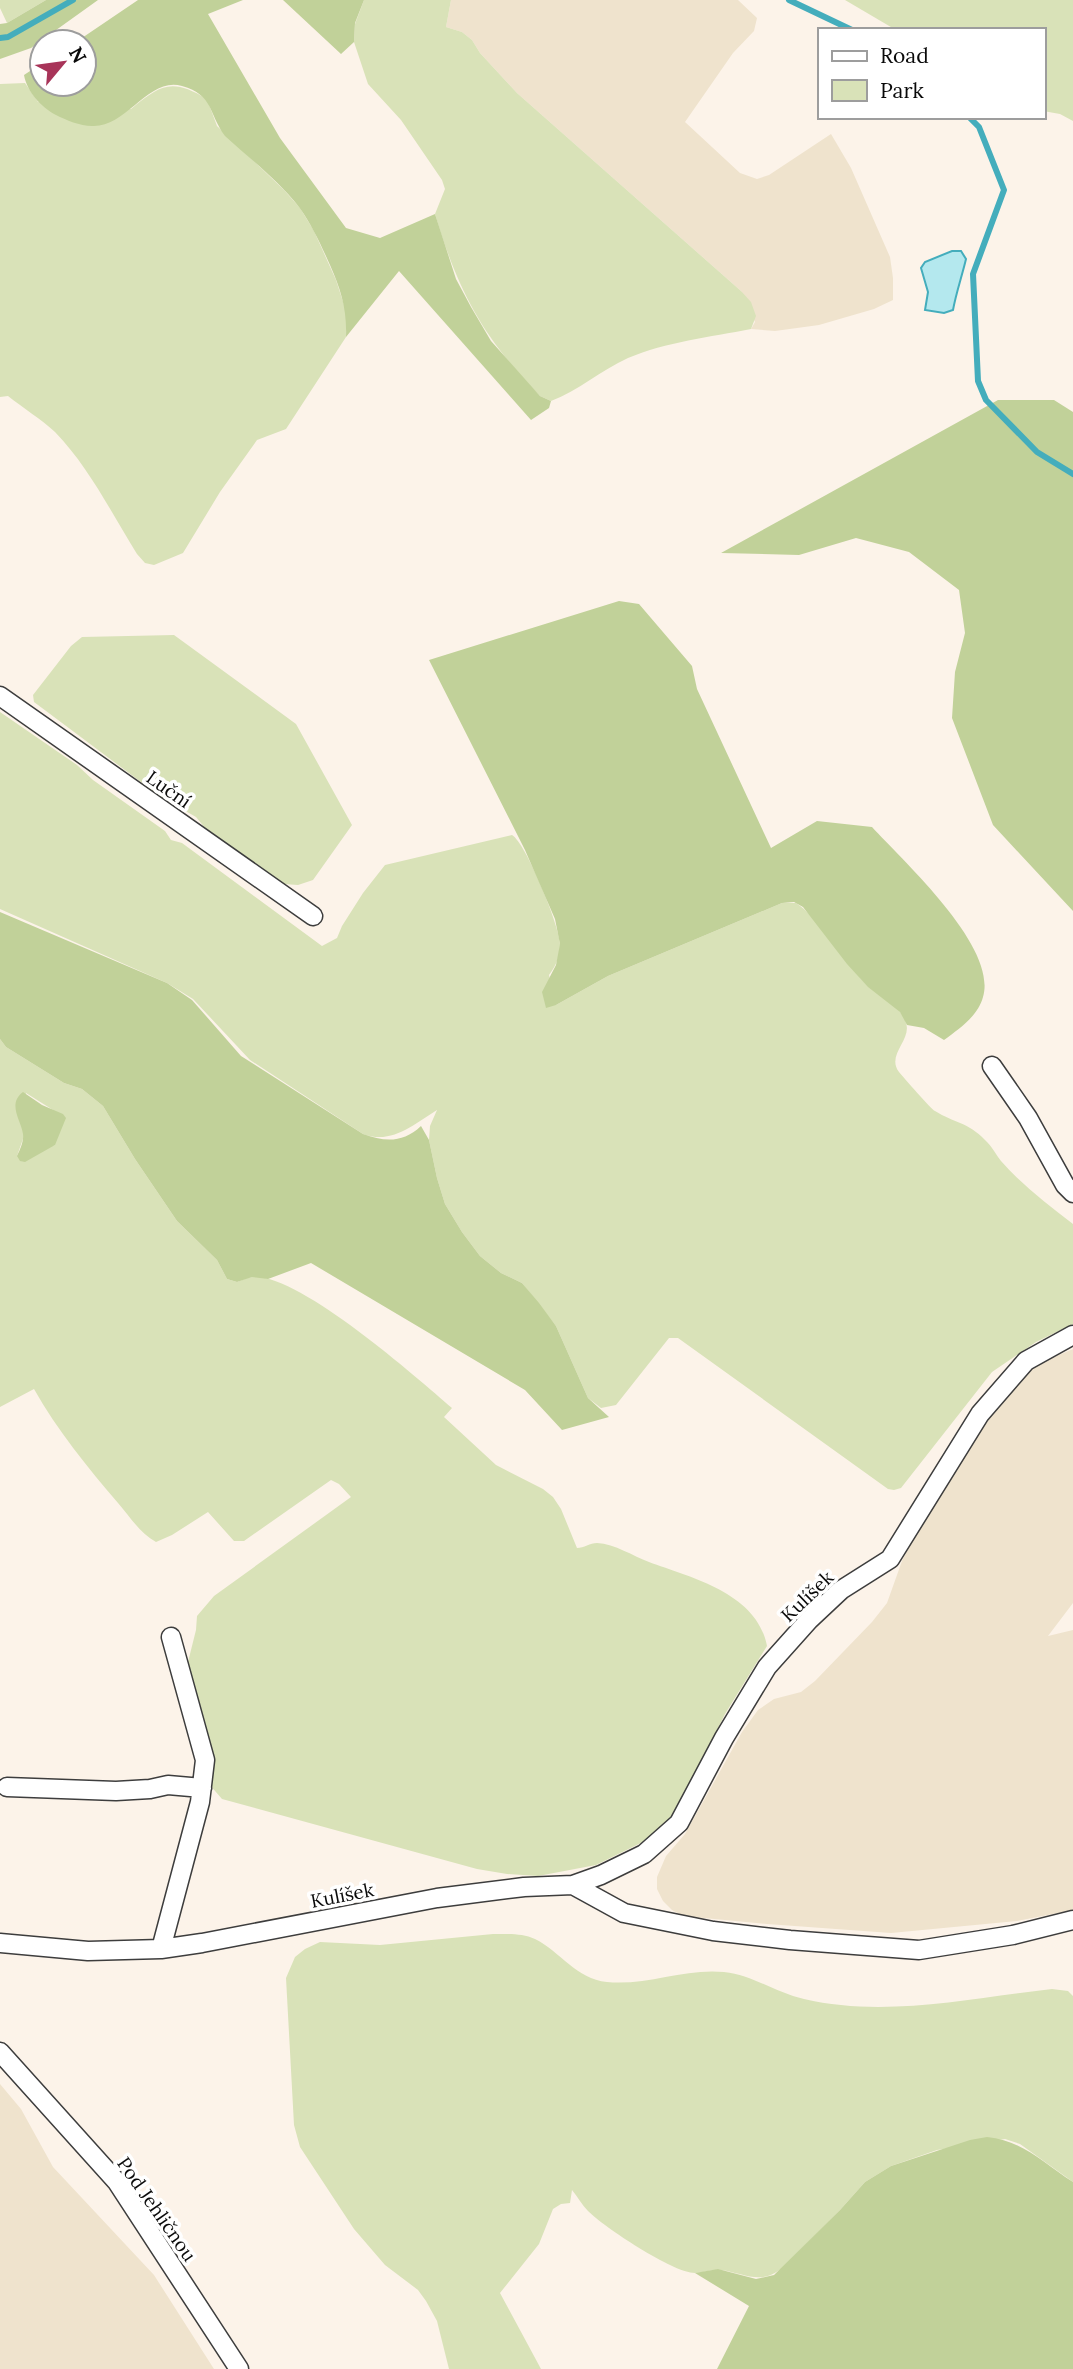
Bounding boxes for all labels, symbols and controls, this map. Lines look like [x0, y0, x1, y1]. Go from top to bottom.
north arrow [28, 28, 98, 98]
legend [818, 28, 1045, 119]
text: Road [880, 42, 929, 69]
text: N [64, 43, 92, 67]
text: Park [880, 77, 924, 104]
street label: Luční [142, 765, 196, 813]
street label: Kulíšek [776, 1565, 839, 1627]
street label: Kulíšek [308, 1877, 376, 1913]
street label: Pod Jehličnou [112, 2152, 202, 2266]

